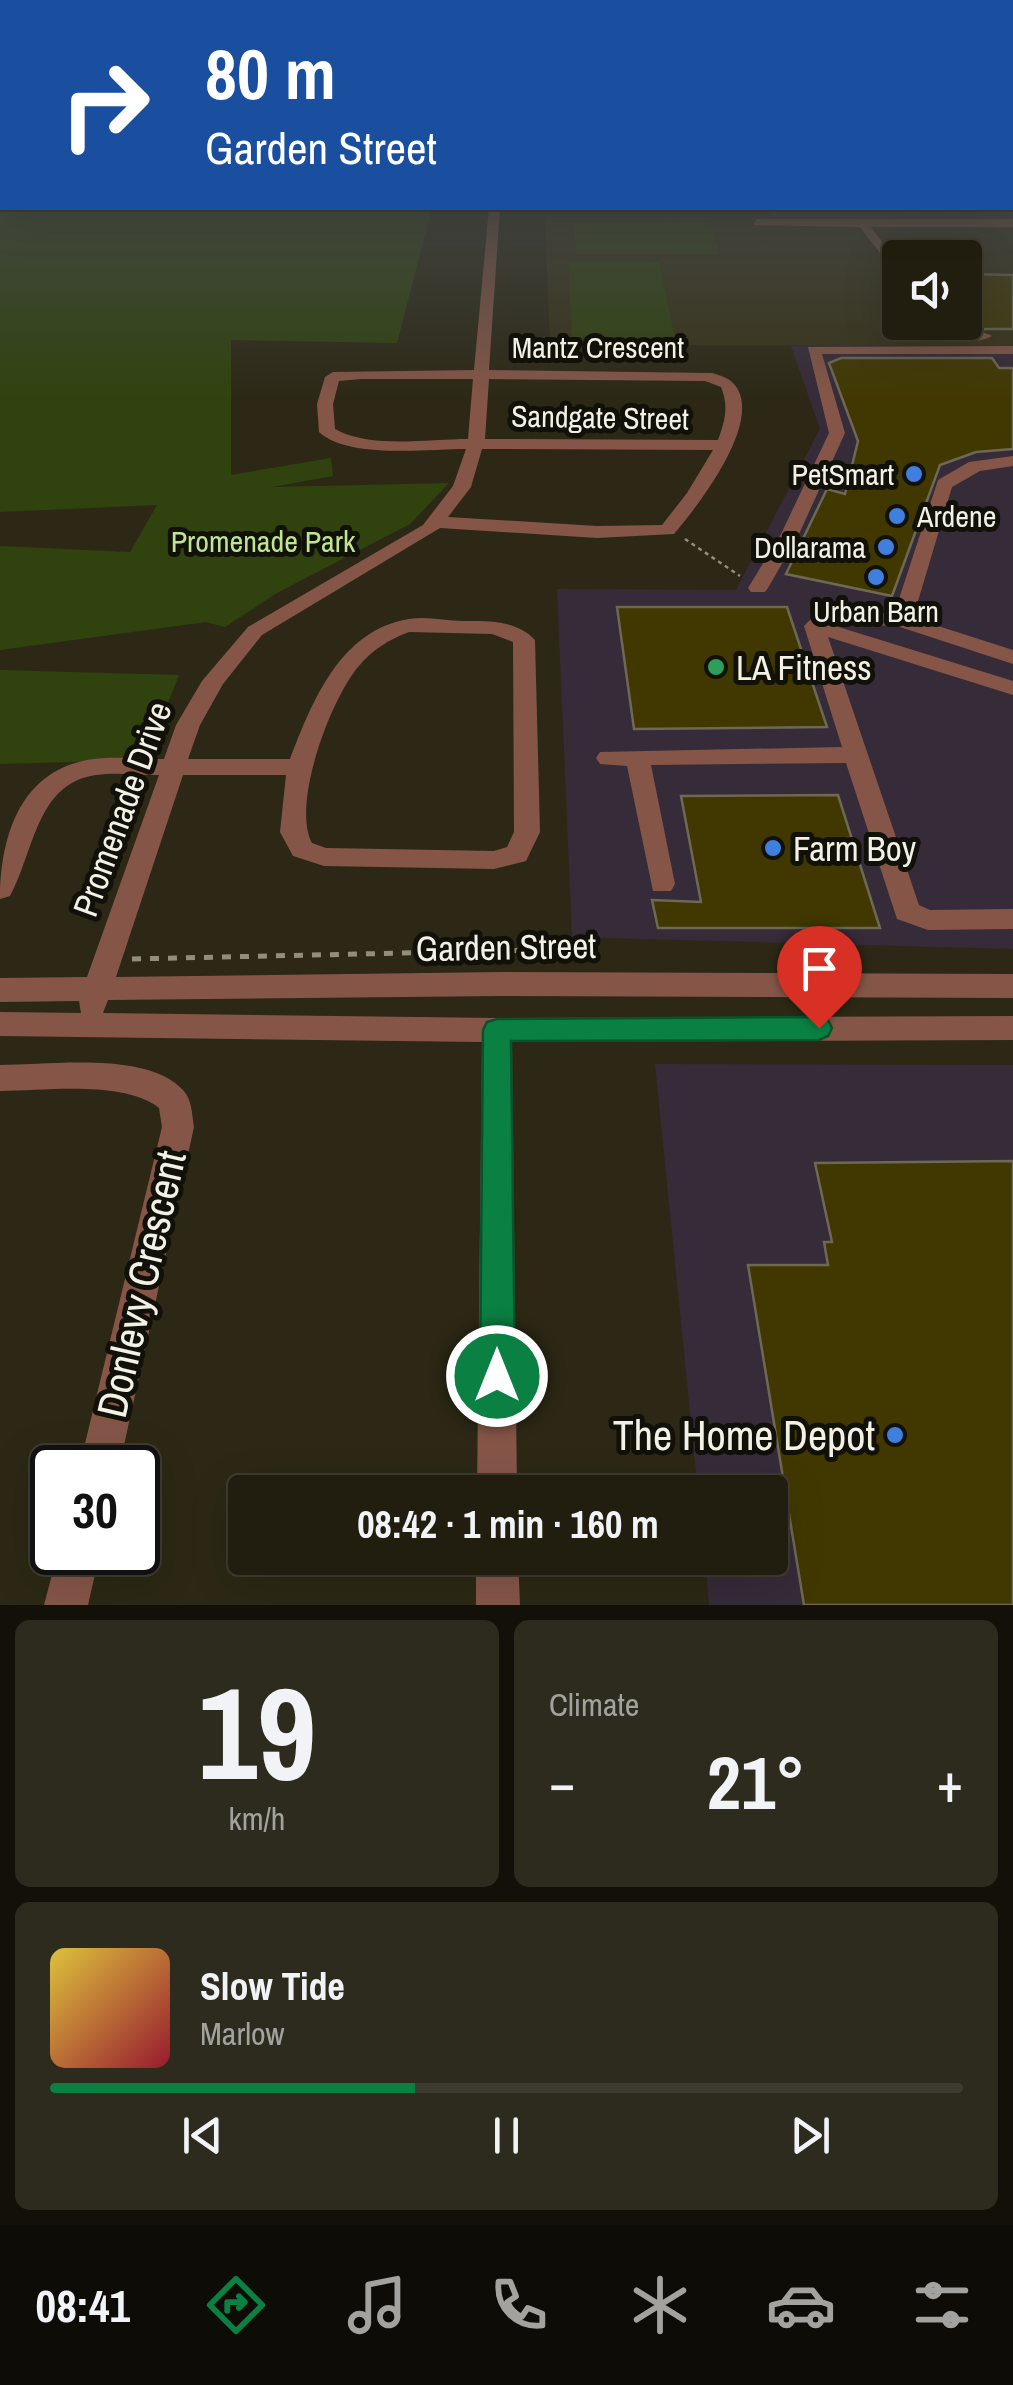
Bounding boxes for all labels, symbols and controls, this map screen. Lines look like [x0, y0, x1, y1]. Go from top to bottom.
text: 80 m [205, 27, 336, 121]
icon: right [40, 40, 170, 170]
text: Garden Street [205, 117, 437, 178]
map controls [882, 240, 982, 340]
button: sound [882, 240, 982, 340]
street label: Mantz Crescent [512, 327, 684, 367]
street label: Sandgate Street [511, 395, 689, 439]
place label: PetSmart [791, 454, 894, 494]
marker: PetSmart [903, 463, 925, 485]
place label: Ardene [916, 496, 996, 536]
marker: Ardene [886, 505, 908, 527]
park label: Promenade Park [171, 521, 356, 561]
place label: Dollarama [754, 527, 866, 567]
marker: Dollarama [875, 536, 897, 558]
marker: Urban Barn [865, 566, 887, 588]
place label: Urban Barn [813, 591, 939, 631]
place label: LA Fitness [736, 644, 872, 691]
marker: LA Fitness [705, 656, 727, 678]
street label: Promenade Drive [61, 695, 183, 923]
place label: Farm Boy [793, 825, 917, 872]
marker: Farm Boy [762, 837, 784, 859]
street label: Garden Street [415, 922, 597, 972]
pin [777, 926, 862, 1029]
icon: arrive [792, 941, 847, 996]
street label: Donlevy Crescent [83, 1145, 199, 1423]
position arrow [445, 1324, 549, 1428]
place label: The Home Depot [613, 1407, 875, 1463]
marker: The Home Depot [884, 1424, 906, 1446]
speed limit sign: 30 [30, 1445, 160, 1575]
text: 08:42 · 1 min · 160 m [357, 1499, 659, 1550]
text: 19 [198, 1644, 316, 1820]
text: Climate [549, 1683, 639, 1726]
text: 21° [707, 1731, 805, 1832]
text: − [549, 1745, 575, 1819]
text: + [937, 1745, 963, 1819]
text: km/h [229, 1797, 285, 1840]
text: Slow Tide [200, 1961, 345, 2012]
text: Marlow [200, 2012, 285, 2055]
icon: previous [175, 2108, 230, 2163]
icon: pause [479, 2108, 534, 2163]
icon: next [783, 2108, 838, 2163]
icon: directions [201, 2270, 271, 2340]
icon: music [342, 2270, 412, 2340]
icon: phone [484, 2270, 554, 2340]
icon: climate [625, 2270, 695, 2340]
icon: car [766, 2270, 836, 2340]
icon: filters [907, 2270, 977, 2340]
text: 08:41 [36, 2275, 130, 2336]

